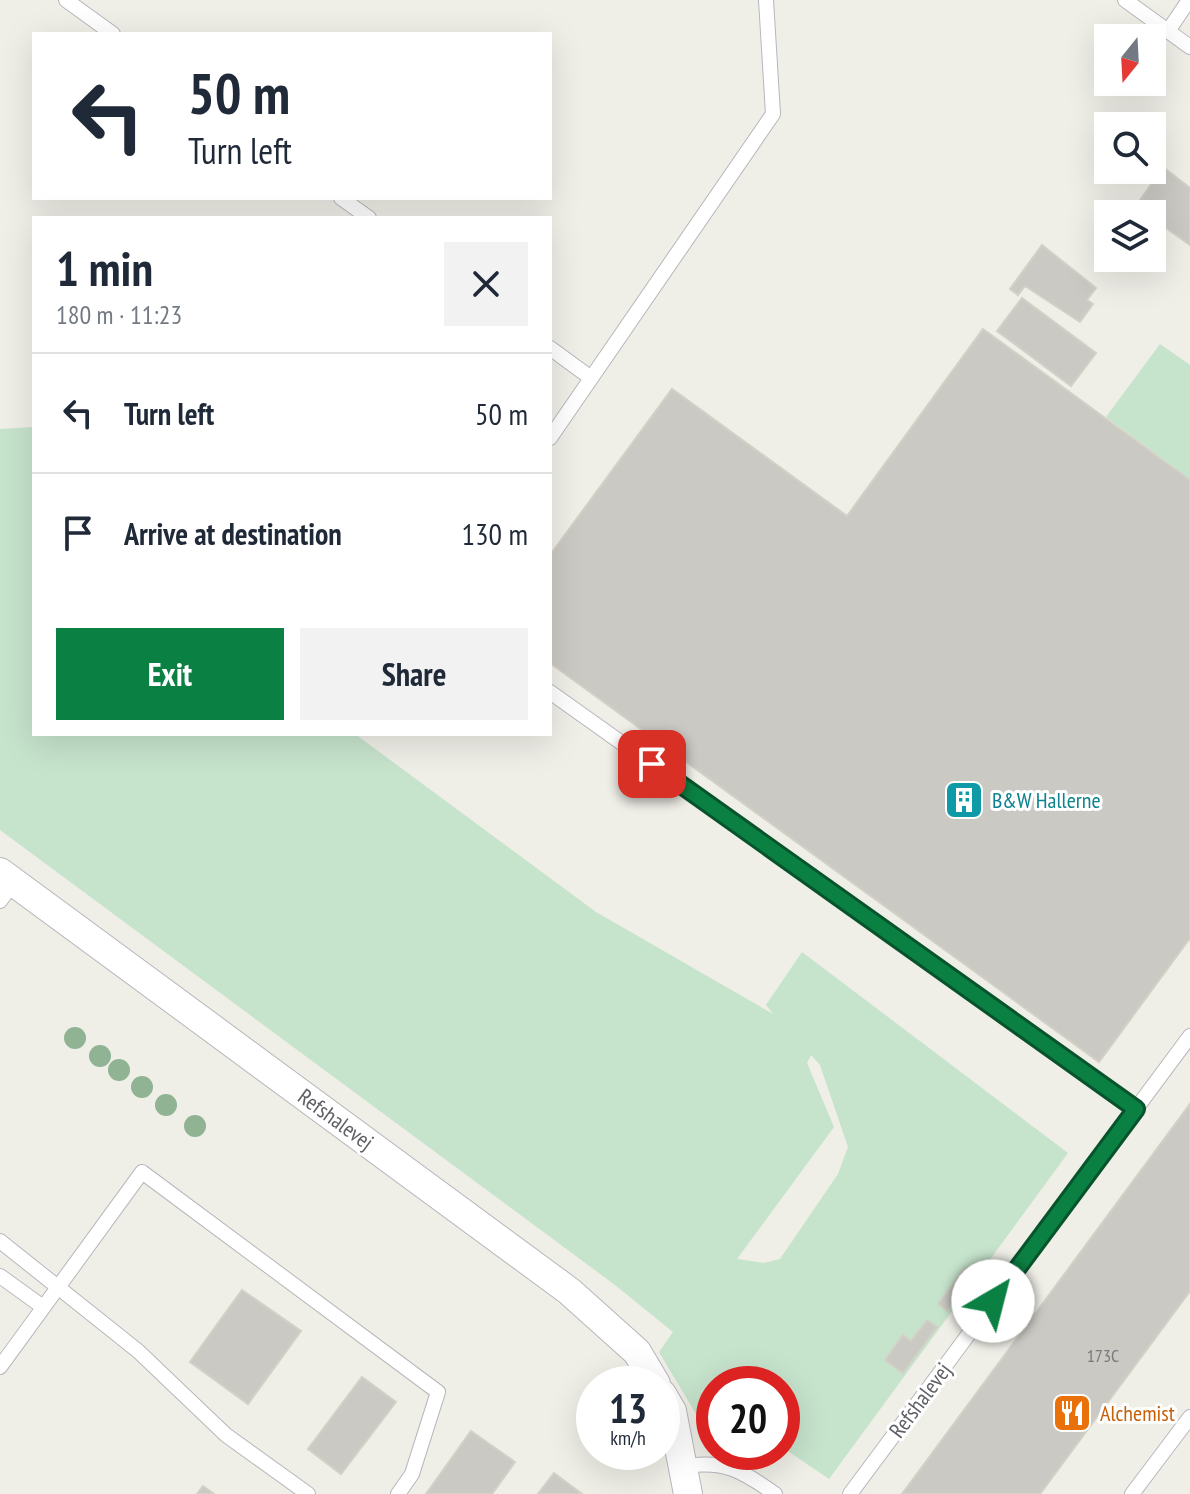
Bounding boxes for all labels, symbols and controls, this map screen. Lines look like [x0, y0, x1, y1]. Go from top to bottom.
north arrow [1094, 24, 1166, 96]
map controls [1094, 24, 1166, 272]
text: 50 m [188, 57, 290, 129]
icon: left [56, 64, 160, 168]
button: search [1094, 112, 1166, 184]
text: Turn left [188, 127, 292, 174]
button: layers [1094, 200, 1166, 272]
text: 1 min [56, 237, 153, 299]
button: close [444, 242, 528, 326]
text: 180 m · 11:23 [56, 298, 182, 331]
icon: left [56, 391, 100, 435]
text: Turn left [124, 394, 214, 433]
text: 50 m [475, 394, 528, 433]
icon: arrive [56, 511, 100, 555]
text: Arrive at destination [124, 514, 342, 553]
text: 130 m [462, 514, 528, 553]
button: Exit [56, 628, 284, 720]
button: Share [300, 628, 528, 720]
pin [618, 730, 686, 798]
icon: arrive [630, 742, 674, 786]
building icon: B&W Hallerne [943, 779, 985, 821]
place label: B&W Hallerne [992, 786, 1101, 814]
street label: Refshalevej [293, 1082, 379, 1156]
position arrow [951, 1259, 1035, 1343]
house number: 173C [1087, 1344, 1119, 1367]
street label: Refshalevej [883, 1357, 957, 1443]
speed limit sign: 20 [696, 1366, 800, 1470]
text: 13 [609, 1382, 647, 1434]
restaurant icon: Alchemist [1051, 1392, 1093, 1434]
place label: Alchemist [1100, 1399, 1175, 1427]
text: km/h [610, 1425, 646, 1451]

